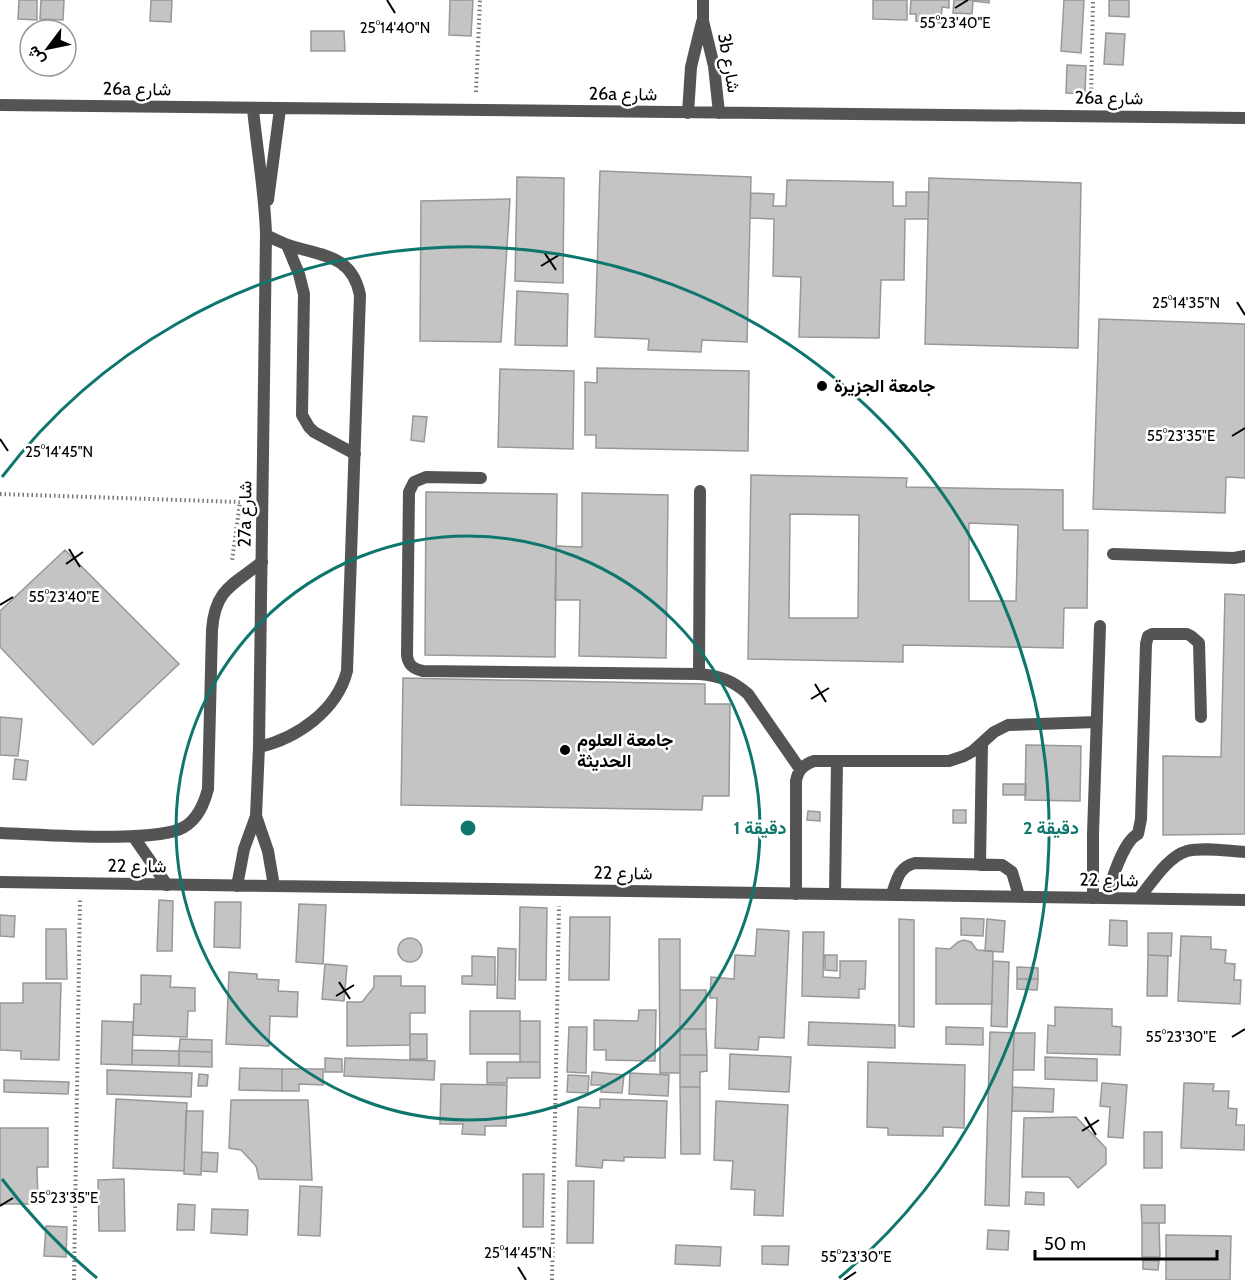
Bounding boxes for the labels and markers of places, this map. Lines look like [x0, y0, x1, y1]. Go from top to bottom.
place label: جامعة الجزيرة [834, 375, 935, 397]
marker: جامعة الجزيرة [815, 379, 829, 393]
place label: جامعة العلوم الحديثة [577, 729, 673, 772]
marker: جامعة العلوم الحديثة [558, 743, 572, 757]
centre of rings [458, 818, 478, 838]

